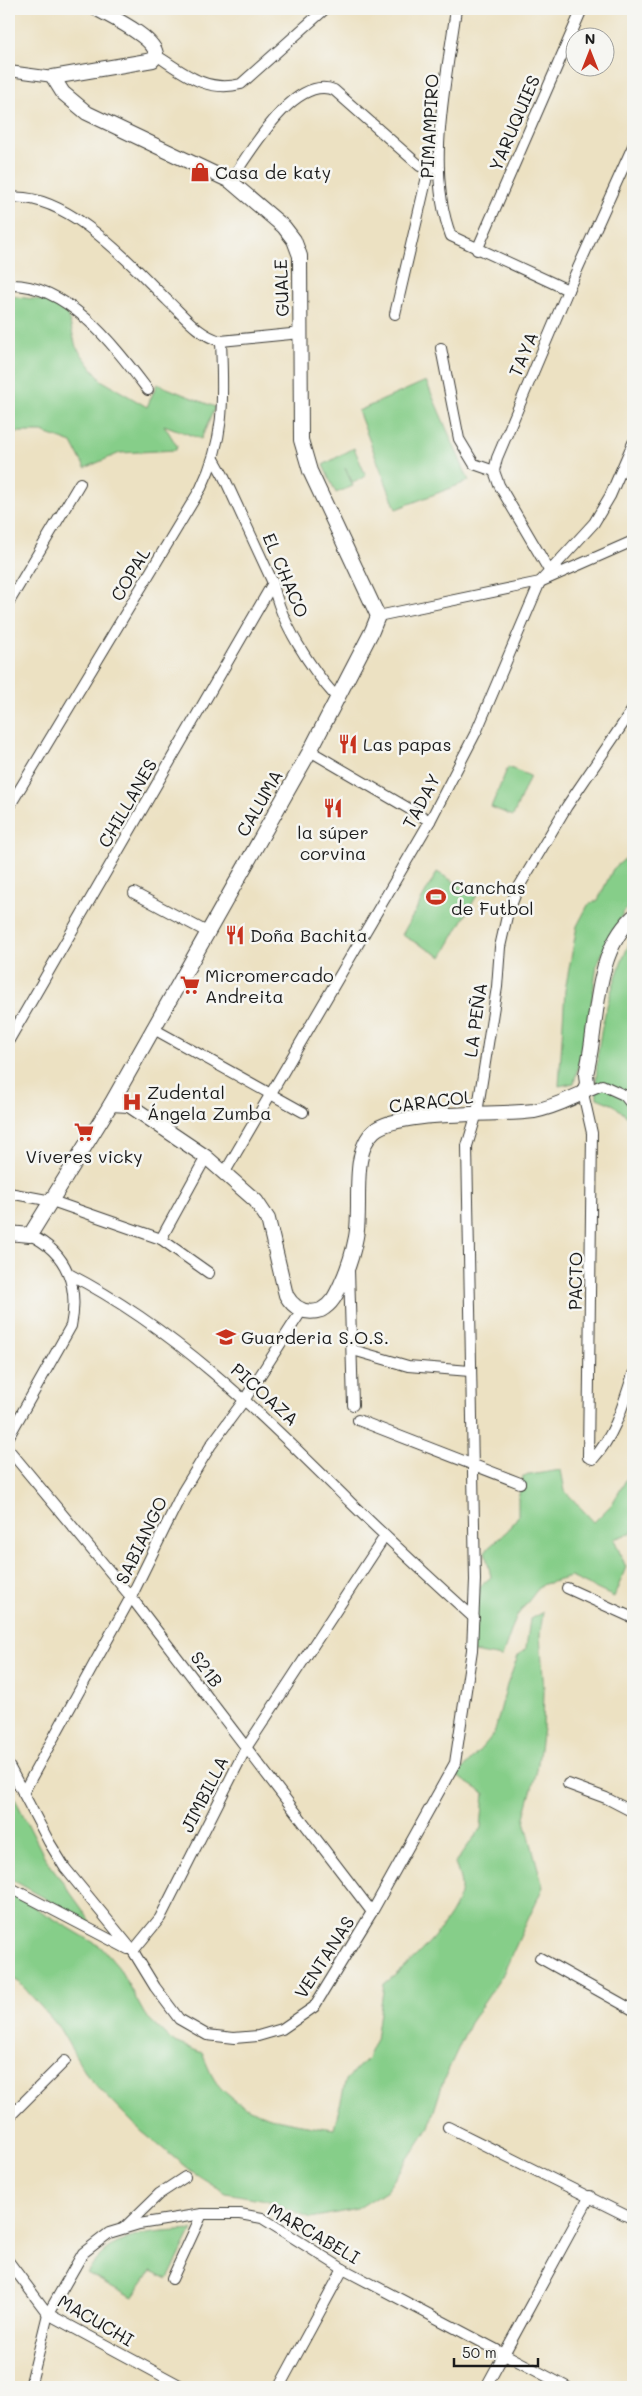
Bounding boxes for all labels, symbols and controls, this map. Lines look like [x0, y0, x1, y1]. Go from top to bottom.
north arrow [564, 28, 614, 78]
text: N [585, 29, 595, 48]
street label: YARUQUIES [483, 71, 545, 175]
street label: PIMAMPIRO [414, 73, 444, 179]
place label: Casa de katy [215, 160, 331, 184]
shop icon: Casa de katy [189, 161, 211, 183]
street label: GUALE [268, 259, 294, 317]
street label: TAYA [503, 328, 543, 380]
street label: EL CHACO [257, 529, 315, 621]
street label: COPAL [105, 542, 156, 605]
place label: Las papas [363, 732, 452, 756]
restaurant icon: Las papas [337, 733, 359, 755]
street label: CHILLANES [92, 754, 162, 852]
street label: CALUMA [230, 765, 288, 841]
street label: TADAY [397, 769, 445, 833]
restaurant icon: la súper corvina [322, 797, 344, 819]
place label: la súper corvina [297, 820, 369, 865]
place label: Canchas de Futbol [451, 875, 534, 920]
sports icon: Canchas de Futbol [425, 886, 447, 908]
place label: Doña Bachita [250, 923, 368, 947]
restaurant icon: Doña Bachita [224, 924, 246, 946]
place label: Micromercado Andreita [205, 963, 334, 1008]
supermarket icon: Micromercado Andreita [179, 974, 201, 996]
street label: LA PEÑA [458, 981, 492, 1059]
place label: Zudental Ángela Zumba [147, 1080, 272, 1125]
street label: CARACOL [387, 1084, 475, 1118]
hospital icon: Zudental Ángela Zumba [121, 1091, 143, 1113]
supermarket icon: Víveres vicky [73, 1121, 95, 1143]
place label: Víveres vicky [25, 1144, 143, 1168]
street label: PACTO [562, 1252, 588, 1310]
place label: Guarderia S.O.S. [241, 1325, 389, 1349]
school or university icon: Guarderia S.O.S. [215, 1326, 237, 1348]
street label: PICOAZA [226, 1357, 304, 1431]
street label: SABIANGO [109, 1492, 173, 1588]
street label: S21B [186, 1646, 228, 1692]
street label: JIMBILLA [175, 1752, 233, 1836]
street label: VENTANAS [288, 1911, 360, 2003]
street label: MARCABELI [264, 2197, 364, 2269]
street label: MACUCHI [54, 2289, 139, 2351]
scale bar [454, 2336, 538, 2368]
text: 50 m [462, 2342, 497, 2362]

